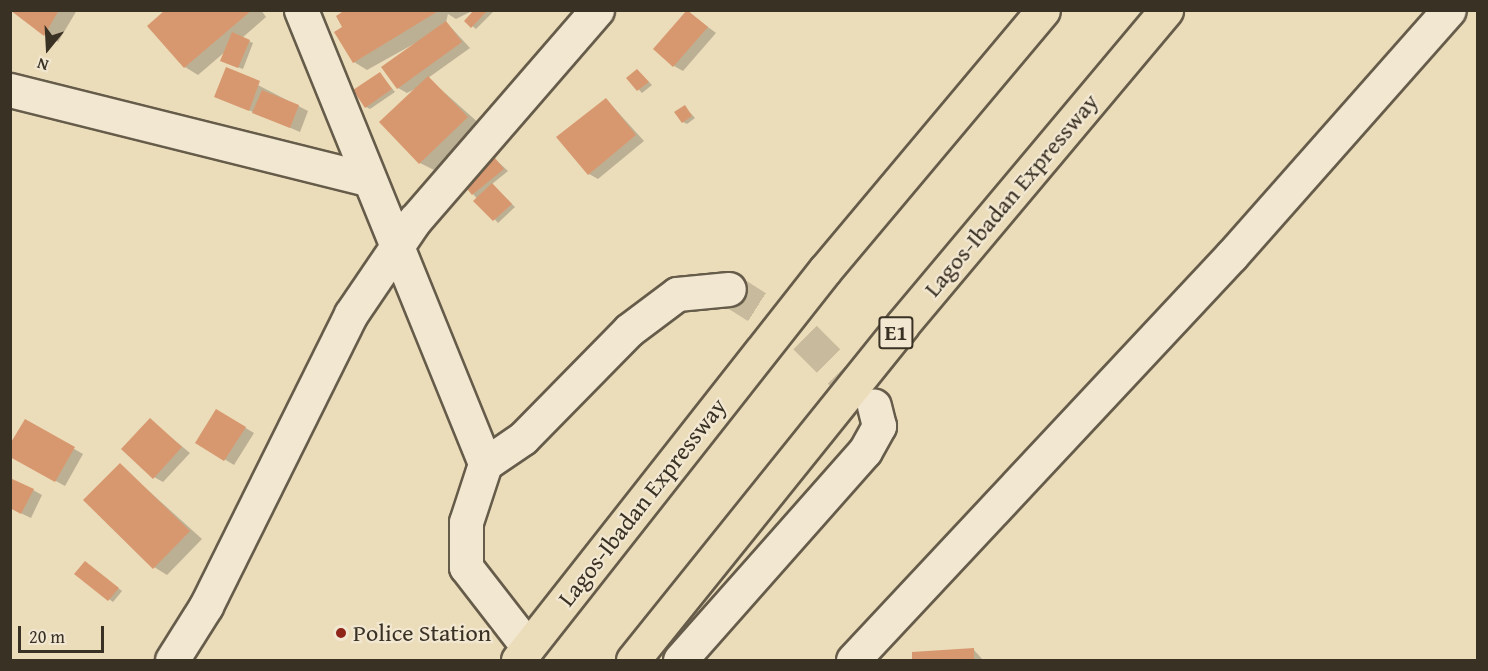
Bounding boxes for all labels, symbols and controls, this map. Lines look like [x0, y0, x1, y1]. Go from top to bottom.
north arrow [18, 18, 78, 78]
text: N [34, 52, 51, 78]
street label: Lagos-Ibadan Expressway [918, 88, 1104, 302]
road number: E1 [878, 314, 914, 352]
street label: Lagos-Ibadan Expressway [552, 392, 732, 612]
scale bar [21, 614, 106, 652]
place label: Police Station [353, 619, 491, 647]
text: 20 m [29, 623, 65, 650]
marker: Police Station [334, 626, 348, 640]

